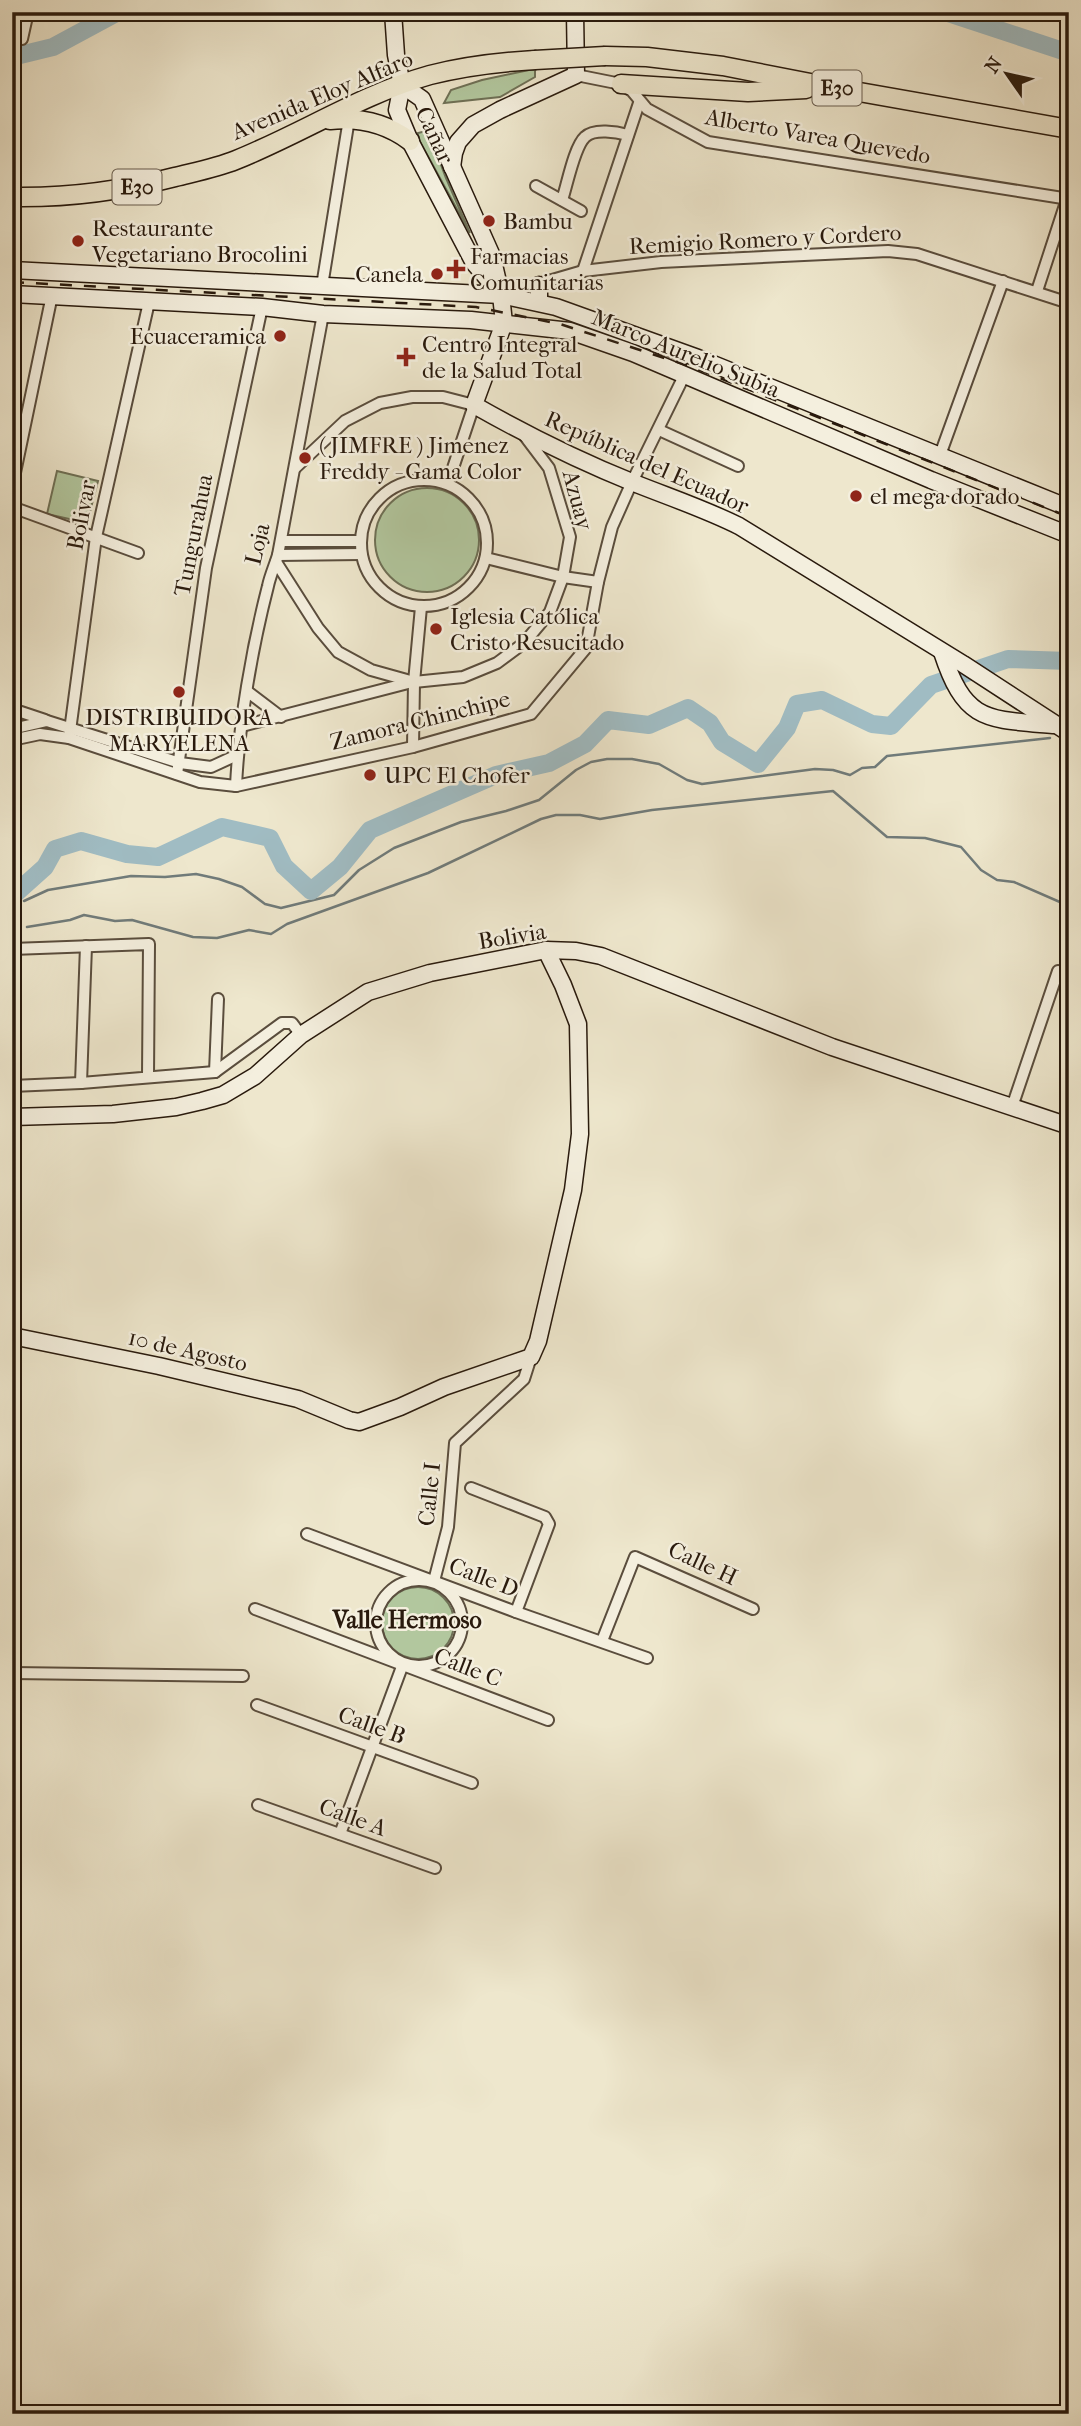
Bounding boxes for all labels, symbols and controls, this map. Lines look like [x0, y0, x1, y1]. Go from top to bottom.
north arrow [972, 38, 1042, 108]
street label: Avenida Eloy Alfaro [227, 45, 417, 146]
text: N [981, 52, 1007, 77]
road number: E30 [812, 70, 862, 106]
street label: Cañar [410, 102, 460, 168]
street label: Alberto Varea Quevedo [702, 103, 933, 170]
road number: E30 [113, 170, 162, 204]
place label: Bambu [503, 208, 573, 235]
marker: Bambu [481, 213, 497, 229]
place label: Restaurante Vegetariano Brocolini [91, 215, 308, 268]
street label: Remigio Romero y Cordero [628, 219, 902, 260]
marker: Restaurante Vegetariano Brocolini [70, 233, 86, 249]
place label: Farmacias Comunitarias [470, 243, 604, 296]
place label: Canela [355, 261, 423, 288]
marker: Farmacias Comunitarias [448, 261, 464, 277]
marker: Canela [429, 266, 445, 282]
street label: Marco Aurelio Subia [588, 303, 784, 404]
place label: Ecuaceramica [130, 323, 266, 350]
marker: Ecuaceramica [272, 328, 288, 344]
place label: Centro Integral de la Salud Total [422, 331, 583, 384]
marker: Centro Integral de la Salud Total [396, 347, 416, 367]
street label: República del Ecuador [541, 405, 753, 520]
place label: ( JIMFRE ) Jimenez Freddy - Gama Color [319, 432, 521, 485]
marker: ( JIMFRE ) Jimenez Freddy - Gama Color [297, 450, 313, 466]
street label: Azuay [556, 466, 599, 534]
street label: Tungurahua [168, 471, 219, 598]
street label: Bolivar [61, 477, 102, 552]
place label: el mega dorado [870, 483, 1019, 510]
marker: el mega dorado [848, 488, 864, 504]
street label: Loja [239, 520, 276, 568]
place label: Iglesia Católica Cristo Resucitado [450, 603, 624, 656]
marker: Iglesia Católica Cristo Resucitado [428, 621, 444, 637]
marker: DISTRIBUIDORA MARYELENA [171, 684, 187, 700]
street label: Zamora Chinchipe [328, 685, 513, 756]
place label: DISTRIBUIDORA MARYELENA [85, 704, 274, 757]
place label: UPC El Chofer [384, 762, 530, 789]
marker: UPC El Chofer [362, 767, 378, 783]
street label: Bolivia [476, 918, 548, 955]
street label: 10 de Agosto [126, 1324, 250, 1377]
street label: Calle I [413, 1461, 446, 1527]
street label: Calle H [664, 1536, 742, 1591]
street label: Calle D [445, 1552, 523, 1603]
district label: Valle Hermoso [331, 1606, 482, 1634]
street label: Calle C [430, 1642, 506, 1693]
street label: Calle B [334, 1701, 409, 1750]
street label: Calle A [315, 1793, 391, 1842]

